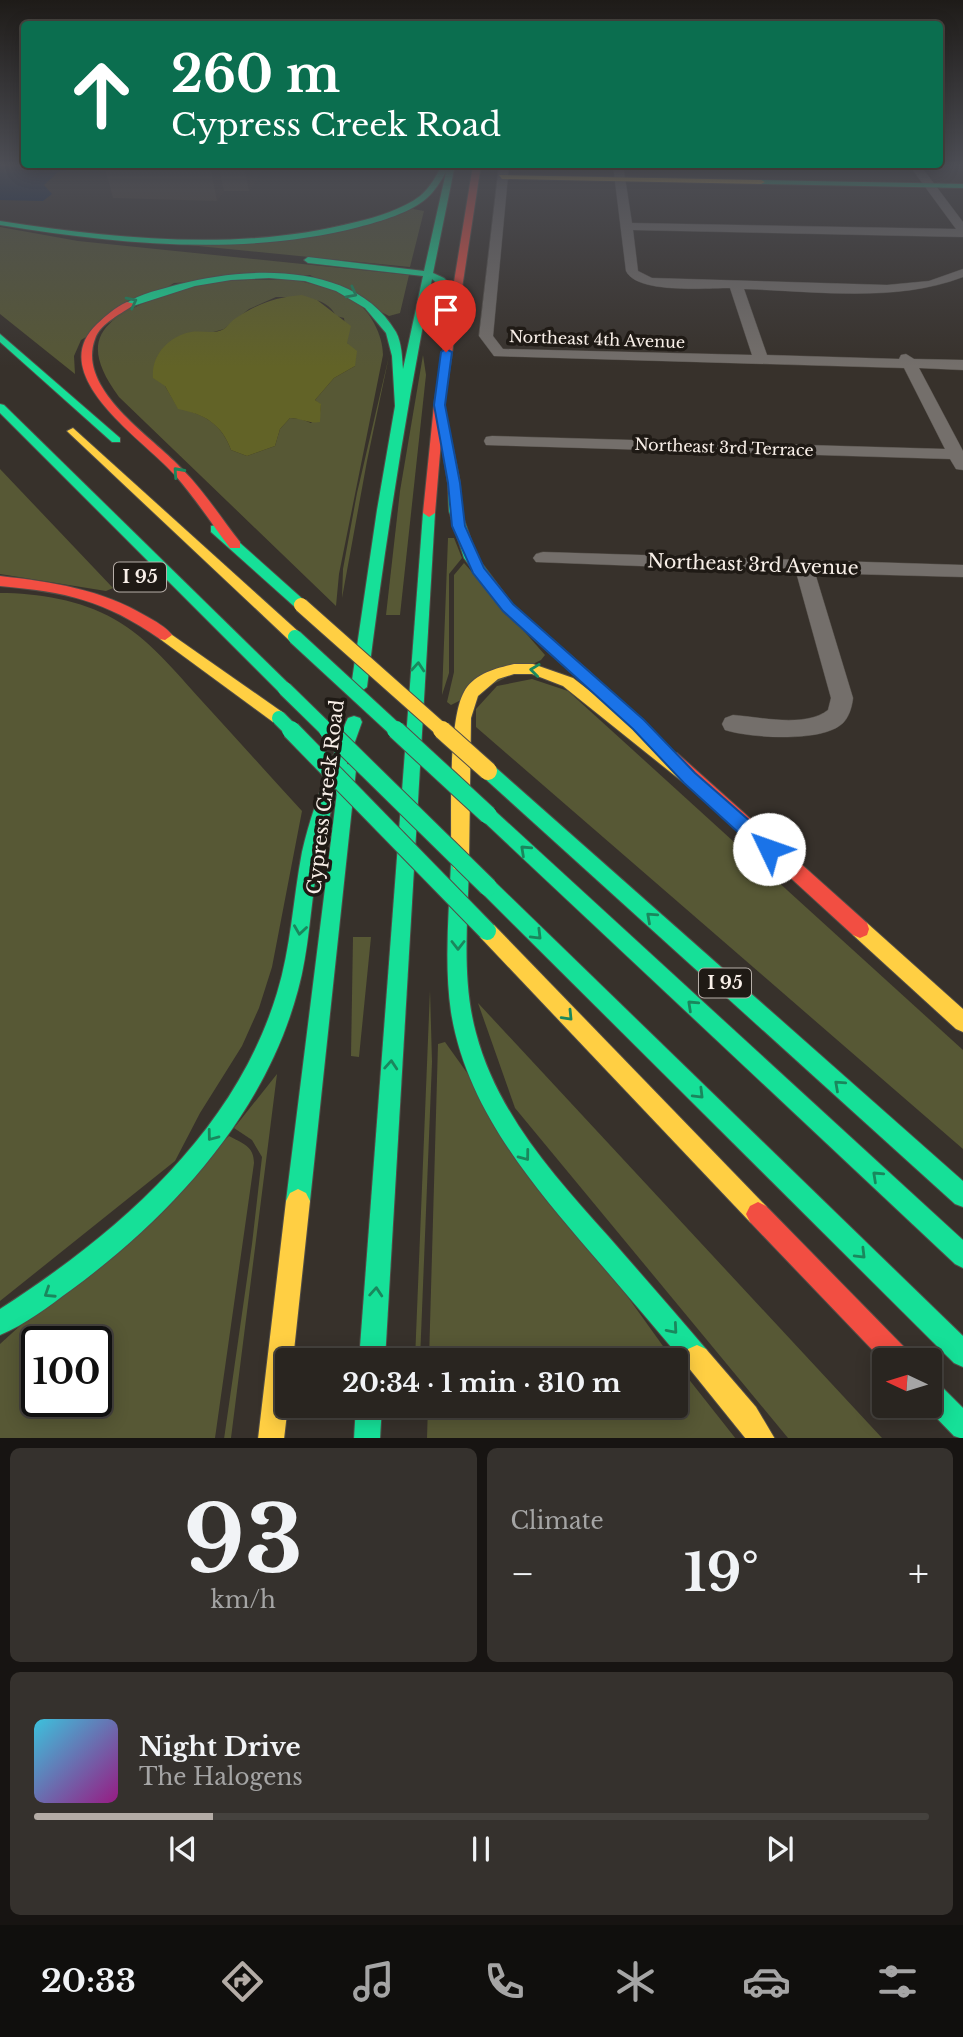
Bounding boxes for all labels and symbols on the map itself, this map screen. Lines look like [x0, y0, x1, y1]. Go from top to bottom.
pin [416, 280, 476, 352]
one-way arrow [345, 285, 357, 298]
one-way arrow [125, 297, 137, 311]
street label: Northeast 4th Avenue [509, 326, 685, 352]
street label: Northeast 3rd Terrace [634, 434, 814, 460]
one-way arrow [173, 467, 186, 480]
street label: Northeast 3rd Avenue [647, 549, 859, 580]
road number: I 95 [114, 562, 166, 592]
one-way arrow [410, 661, 425, 672]
one-way arrow [529, 663, 541, 678]
street label: Cypress Creek Road [302, 698, 349, 896]
position arrow [732, 812, 806, 886]
one-way arrow [520, 846, 533, 859]
one-way arrow [646, 913, 659, 925]
one-way arrow [293, 924, 308, 936]
one-way arrow [528, 926, 541, 939]
one-way arrow [450, 940, 466, 951]
road number: I 95 [699, 968, 751, 998]
one-way arrow [687, 1001, 700, 1013]
one-way arrow [560, 1008, 573, 1021]
one-way arrow [384, 1059, 399, 1070]
one-way arrow [834, 1081, 847, 1093]
one-way arrow [691, 1086, 704, 1099]
one-way arrow [207, 1129, 220, 1141]
one-way arrow [516, 1148, 529, 1161]
one-way arrow [872, 1172, 885, 1185]
one-way arrow [853, 1245, 866, 1258]
one-way arrow [44, 1285, 57, 1297]
one-way arrow [368, 1286, 383, 1297]
one-way arrow [665, 1321, 677, 1334]
speed limit sign: 100 [21, 1326, 112, 1417]
north arrow [872, 1348, 942, 1418]

